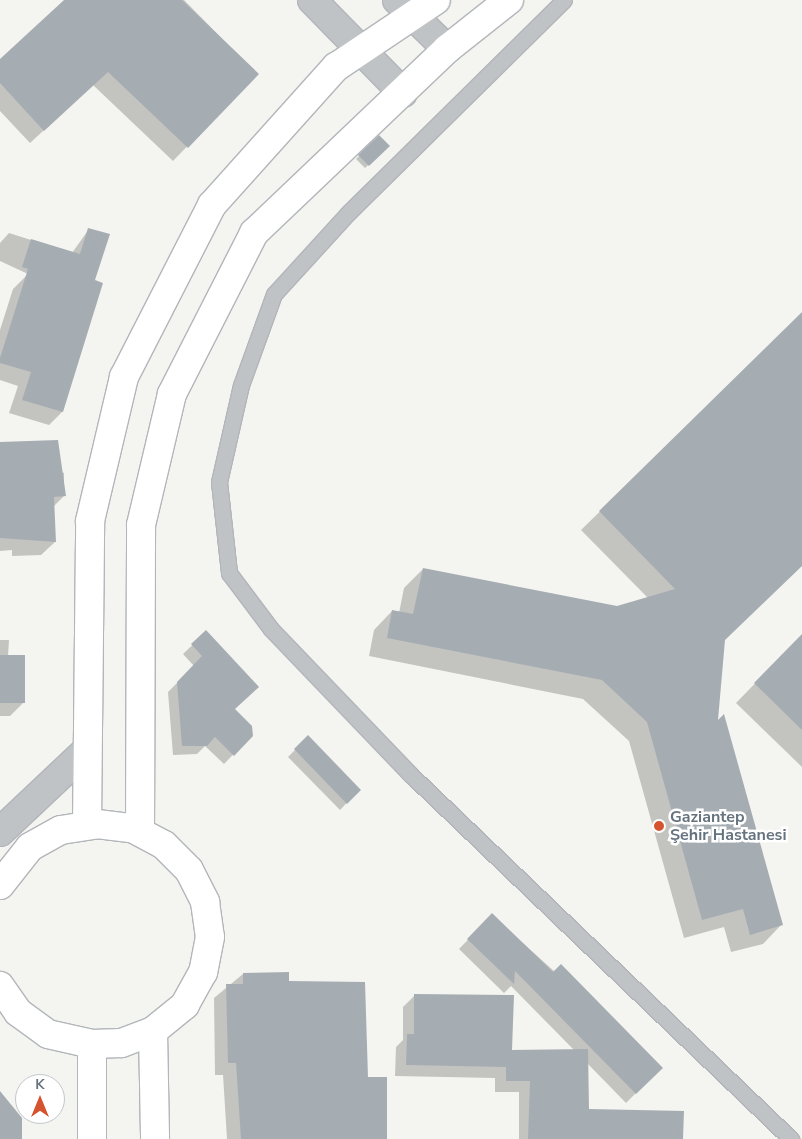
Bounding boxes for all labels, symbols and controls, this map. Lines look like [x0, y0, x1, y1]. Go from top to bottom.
place label: Gaziantep Şehir Hastanesi [670, 807, 786, 845]
marker: Gaziantep Şehir Hastanesi [652, 819, 666, 833]
north arrow [15, 1074, 65, 1124]
text: K [35, 1075, 45, 1094]

